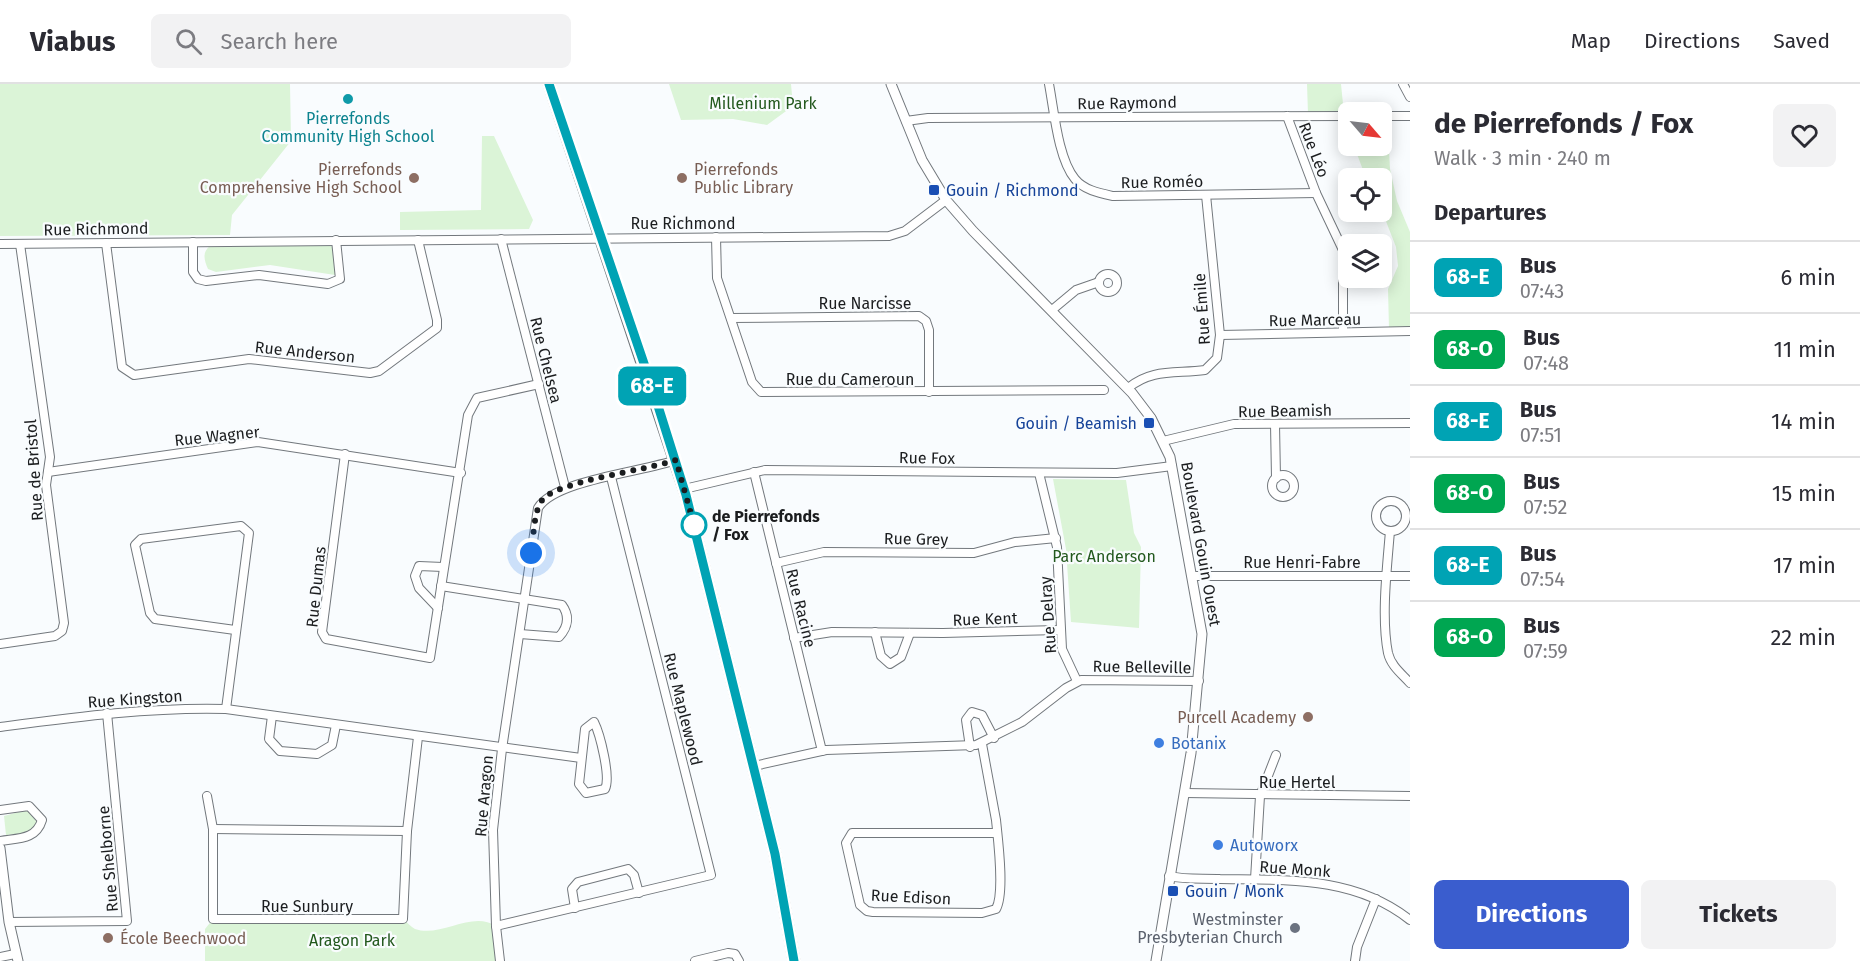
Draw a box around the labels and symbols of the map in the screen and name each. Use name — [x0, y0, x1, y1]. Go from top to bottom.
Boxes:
marker: Pierrefonds Community High School — [341, 92, 355, 106]
street label: Rue Raymond — [1077, 93, 1177, 113]
park label: Millenium Park — [709, 94, 818, 113]
north arrow — [1338, 102, 1392, 156]
place label: Pierrefonds Community High School — [262, 109, 435, 146]
street label: Rue Léo — [1295, 120, 1333, 180]
place label: Pierrefonds Comprehensive High School — [200, 160, 402, 197]
place label: Pierrefonds Public Library — [694, 160, 793, 197]
marker: Pierrefonds Comprehensive High School — [407, 171, 421, 185]
marker: Pierrefonds Public Library — [675, 171, 689, 185]
street label: Rue Roméo — [1121, 172, 1203, 192]
place label: Gouin / Richmond — [946, 181, 1079, 200]
marker: Gouin / Richmond — [927, 183, 941, 197]
street label: Rue Richmond — [630, 214, 736, 233]
street label: Rue Richmond — [43, 219, 149, 239]
street label: Rue Émile — [1189, 272, 1214, 346]
street label: Rue Narcisse — [819, 294, 911, 313]
street label: Rue Marceau — [1268, 310, 1362, 330]
street label: Rue Chelsea — [526, 315, 566, 405]
street label: Rue Anderson — [254, 337, 356, 367]
line badge: 68-E — [610, 366, 694, 406]
street label: Rue du Cameroun — [786, 370, 914, 389]
street label: Rue Beamish — [1238, 401, 1332, 421]
place label: Gouin / Beamish — [1015, 414, 1137, 433]
marker: Gouin / Beamish — [1142, 416, 1156, 430]
street label: Rue de Bristol — [21, 418, 47, 522]
street label: Rue Wagner — [173, 422, 261, 450]
street label: Rue Fox — [899, 448, 956, 468]
street label: Boulevard Gouin Ouest — [1177, 460, 1225, 628]
place label: de Pierrefonds / Fox — [712, 507, 820, 544]
marker: de Pierrefonds / Fox — [681, 512, 707, 538]
street label: Rue Grey — [884, 529, 948, 549]
your location — [516, 538, 546, 568]
street label: Rue Dumas — [302, 546, 330, 628]
park label: Parc Anderson — [1052, 547, 1156, 566]
street label: Rue Henri-Fabre — [1243, 553, 1361, 572]
street label: Rue Racine — [782, 567, 820, 649]
street label: Rue Delray — [1036, 576, 1060, 654]
street label: Rue Kent — [952, 608, 1018, 630]
street label: Rue Maplewood — [660, 651, 706, 767]
street label: Rue Belleville — [1092, 657, 1192, 677]
street label: Rue Kingston — [87, 686, 183, 712]
place label: Purcell Academy — [1177, 708, 1296, 727]
marker: Purcell Academy — [1301, 710, 1315, 724]
place label: Botanix — [1171, 734, 1226, 753]
marker: Botanix — [1152, 736, 1166, 750]
street label: Rue Aragon — [471, 754, 497, 838]
street label: Rue Hertel — [1259, 773, 1336, 792]
street label: Rue Shelborne — [94, 805, 122, 913]
place label: Autoworx — [1230, 836, 1298, 855]
marker: Autoworx — [1211, 838, 1225, 852]
street label: Rue Monk — [1259, 857, 1332, 881]
place label: Gouin / Monk — [1185, 882, 1285, 901]
marker: Gouin / Monk — [1166, 884, 1180, 898]
street label: Rue Edison — [870, 885, 952, 909]
street label: Rue Sunbury — [261, 897, 353, 916]
place label: Westminster Presbyterian Church — [1137, 910, 1284, 947]
marker: Westminster Presbyterian Church — [1288, 921, 1302, 935]
place label: École Beechwood — [120, 928, 246, 948]
marker: École Beechwood — [101, 931, 115, 945]
park label: Aragon Park — [309, 931, 396, 950]

